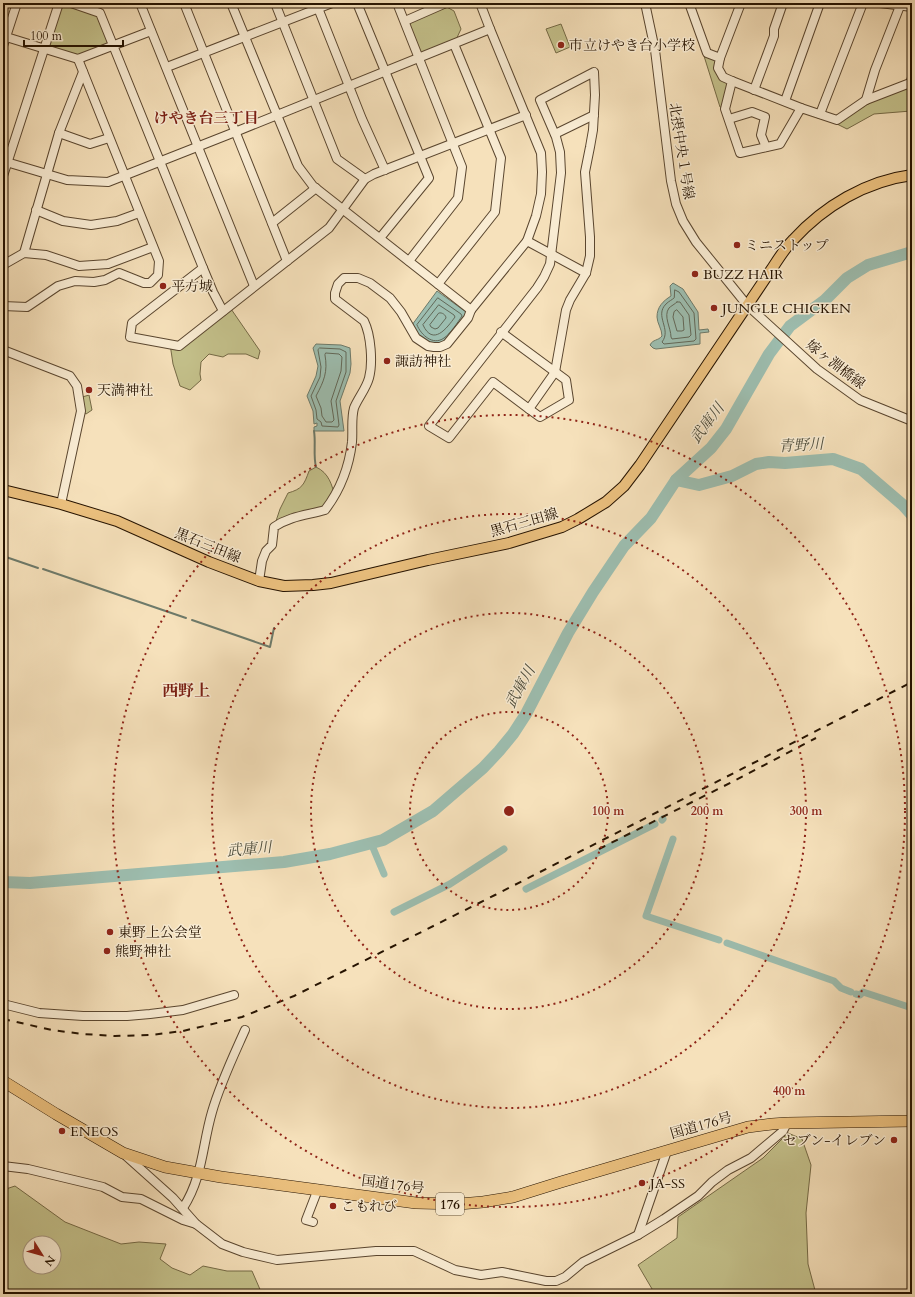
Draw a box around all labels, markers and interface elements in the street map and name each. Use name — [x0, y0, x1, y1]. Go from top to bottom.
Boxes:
scale bar — [24, 22, 123, 48]
text: 100 m — [30, 28, 63, 44]
place label: 市立けやき台小学校 — [569, 36, 695, 55]
marker: 市立けやき台小学校 — [556, 40, 566, 50]
street label: 北摂中央１号線 — [664, 101, 699, 201]
district label: けやき台三丁目 — [153, 108, 259, 128]
place label: ミニストップ — [745, 236, 829, 255]
marker: ミニストップ — [732, 240, 742, 250]
place label: BUZZ HAIR — [703, 265, 784, 284]
marker: BUZZ HAIR — [690, 269, 700, 279]
place label: 平方城 — [171, 277, 213, 296]
marker: 平方城 — [158, 281, 168, 291]
place label: JUNGLE CHICKEN — [720, 299, 851, 318]
marker: JUNGLE CHICKEN — [709, 303, 719, 313]
street label: 嫁ヶ淵橋線 — [802, 335, 869, 393]
place label: 諏訪神社 — [395, 352, 451, 371]
marker: 諏訪神社 — [382, 356, 392, 366]
place label: 天満神社 — [97, 381, 153, 400]
marker: 天満神社 — [84, 385, 94, 395]
water label: 武庫川 — [685, 397, 730, 447]
water label: 青野川 — [778, 434, 826, 456]
street label: 黒石三田線 — [488, 504, 560, 541]
street label: 黒石三田線 — [172, 524, 244, 567]
water label: 武庫川 — [500, 661, 541, 712]
district label: 西野上 — [162, 680, 210, 702]
text: 100 m — [592, 803, 625, 819]
text: 200 m — [691, 803, 724, 819]
text: 300 m — [790, 803, 823, 819]
centre of rings — [502, 804, 516, 818]
water label: 武庫川 — [226, 837, 274, 861]
place label: 東野上公会堂 — [118, 923, 202, 942]
marker: 東野上公会堂 — [105, 927, 115, 937]
place label: 熊野神社 — [115, 942, 171, 961]
marker: 熊野神社 — [102, 946, 112, 956]
text: 400 m — [773, 1083, 806, 1099]
street label: 国道176号 — [668, 1108, 734, 1143]
place label: ENEOS — [70, 1122, 118, 1141]
marker: ENEOS — [57, 1126, 67, 1136]
place label: セブン-イレブン — [783, 1131, 886, 1150]
marker: セブン-イレブン — [889, 1135, 899, 1145]
street label: 国道176号 — [360, 1171, 426, 1198]
place label: JA-SS — [648, 1174, 685, 1193]
marker: JA-SS — [637, 1178, 647, 1188]
road number: 176 — [436, 1193, 464, 1215]
place label: こもれび — [341, 1197, 397, 1216]
marker: こもれび — [328, 1201, 338, 1211]
north arrow — [22, 1235, 62, 1275]
text: N — [40, 1252, 58, 1269]

